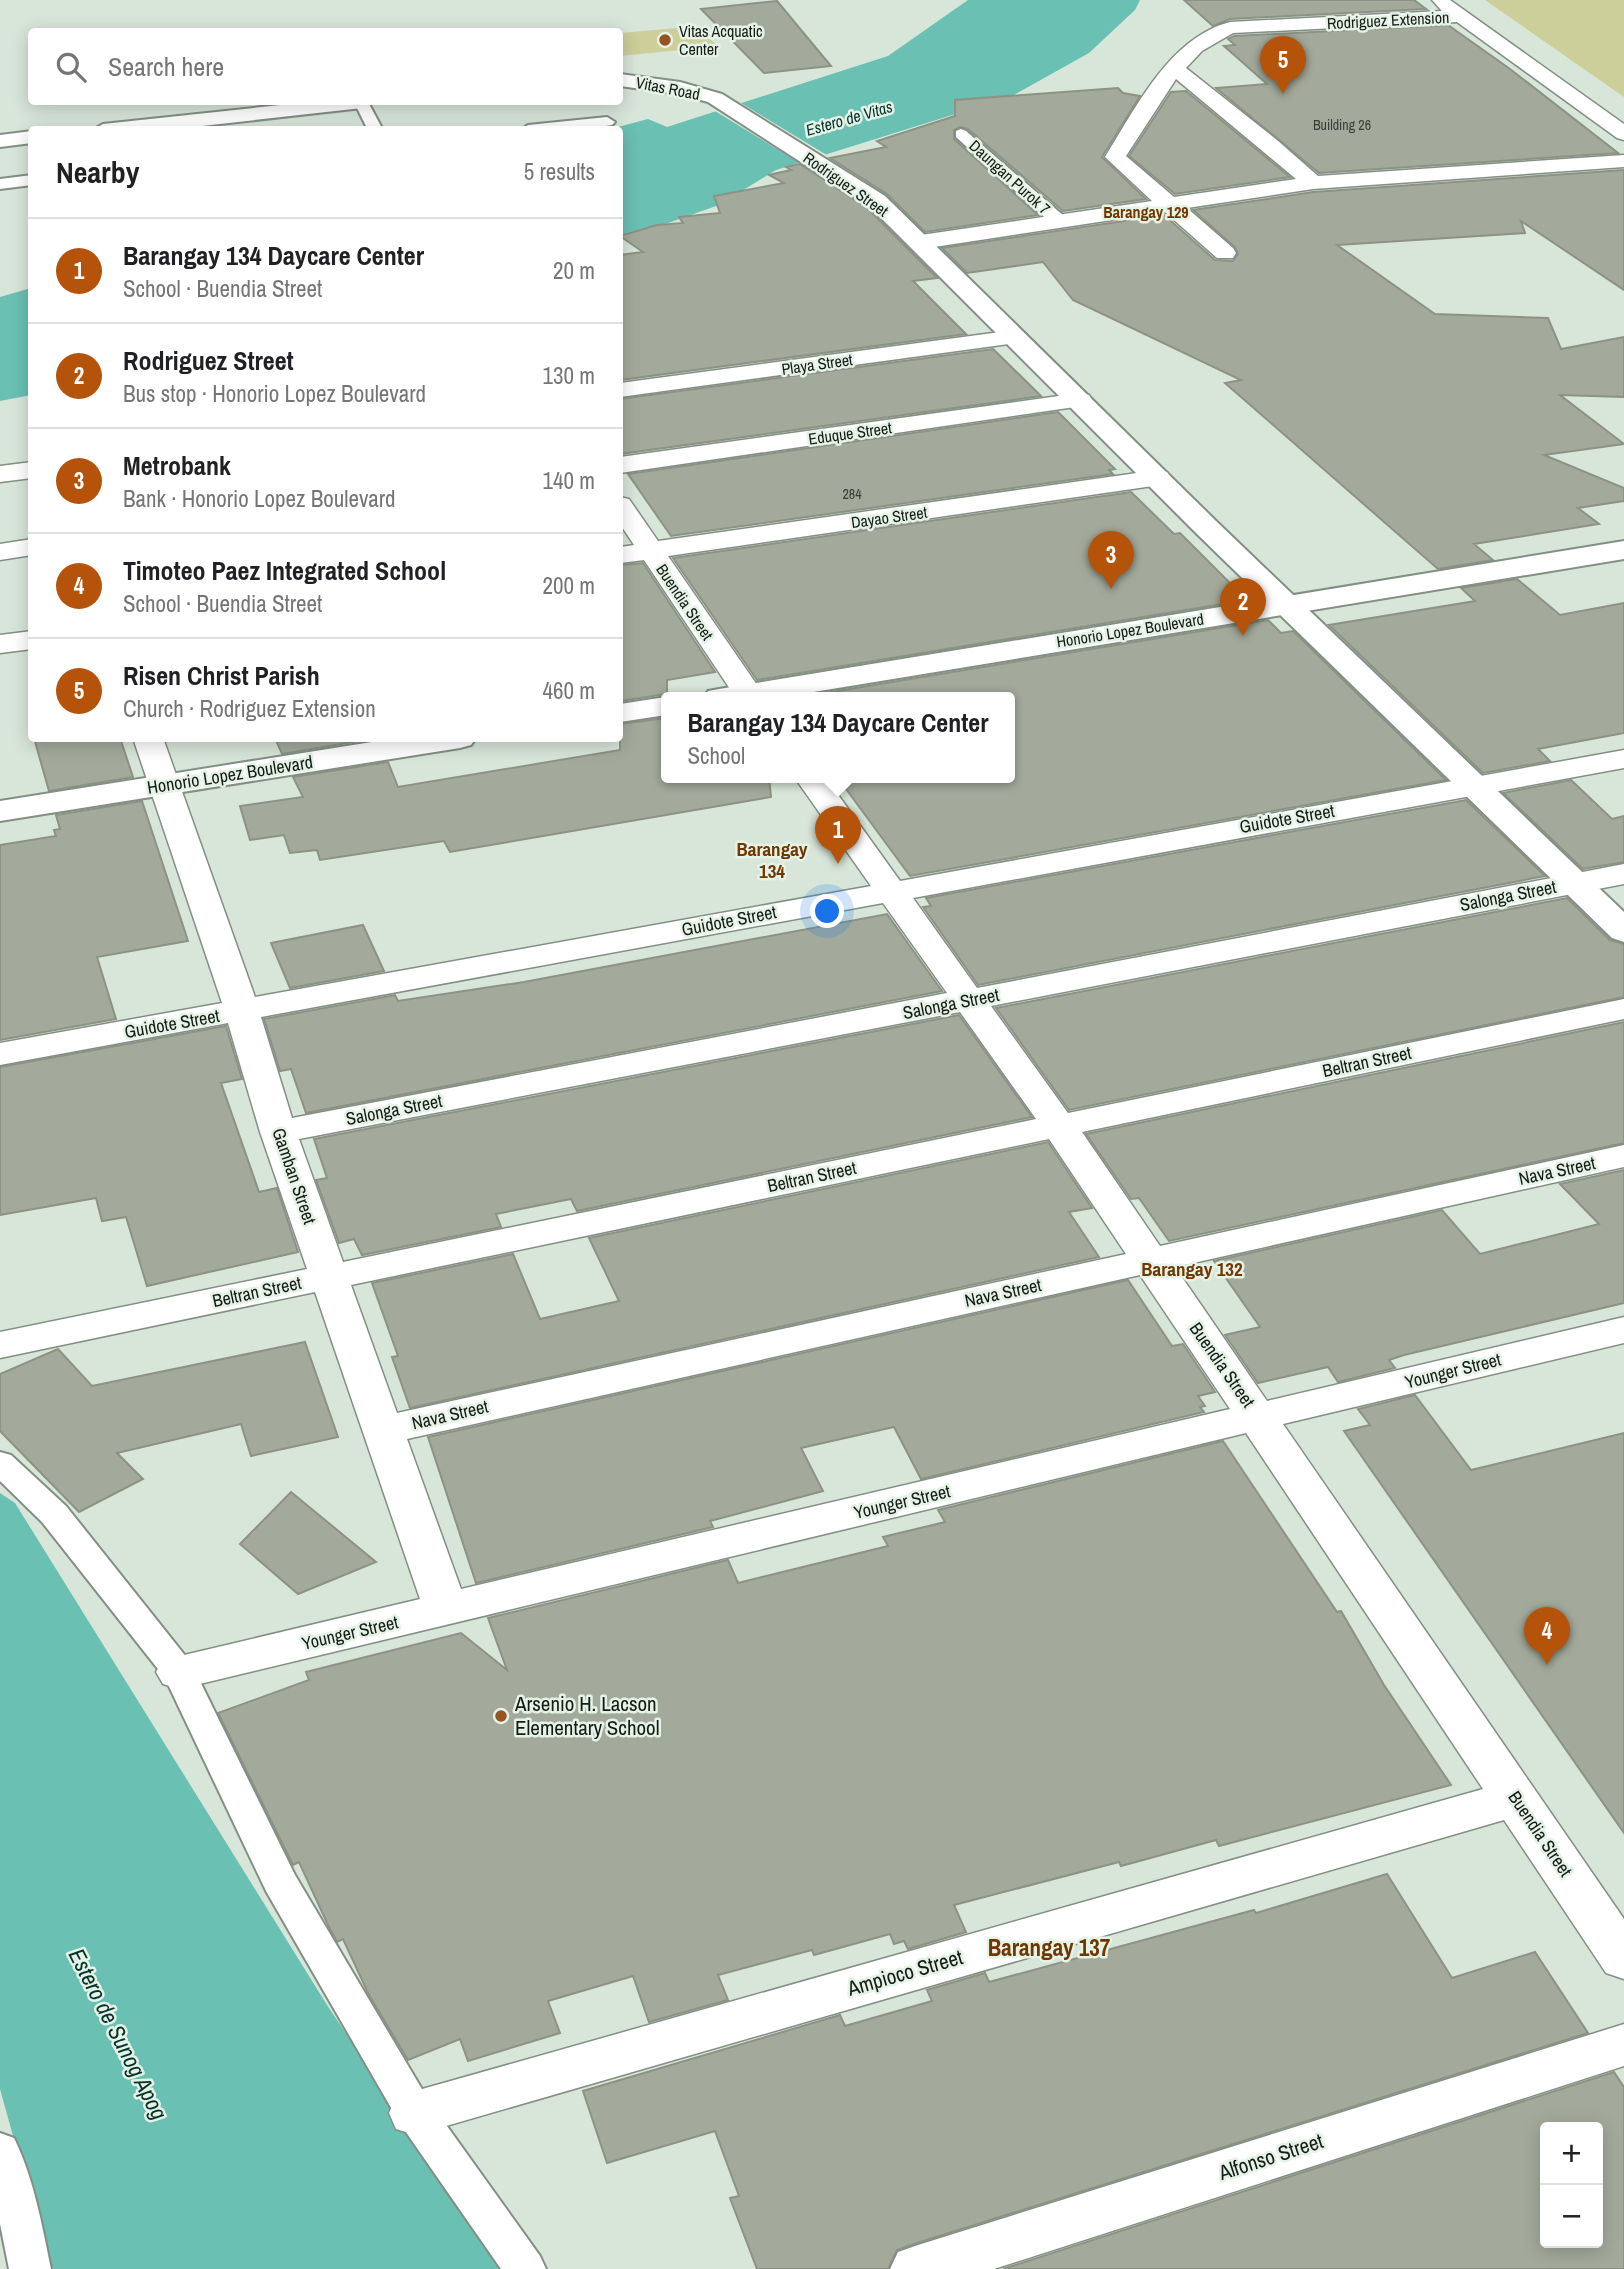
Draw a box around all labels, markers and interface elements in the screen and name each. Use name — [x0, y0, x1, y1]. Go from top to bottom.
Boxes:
street label: Rodriguez Extension — [1326, 6, 1450, 34]
place label: Vitas Acquatic Center — [679, 20, 763, 60]
search box — [28, 28, 623, 105]
marker: Vitas Acquatic Center — [657, 32, 673, 48]
pin: 5 — [1260, 36, 1306, 94]
icon: search — [52, 48, 90, 86]
text: Search here — [108, 49, 224, 84]
street label: Vitas Road — [634, 71, 702, 105]
water label: Estero de Vitas — [803, 95, 895, 141]
house number: Building 26 — [1313, 116, 1371, 134]
street label: Daungan Purok 7 — [965, 135, 1055, 219]
street label: Rodriguez Street — [799, 147, 893, 222]
text: Nearby — [56, 152, 139, 192]
text: 5 results — [524, 156, 595, 187]
district label: Barangay 129 — [1103, 201, 1189, 223]
text: Barangay 134 Daycare Center — [123, 238, 424, 273]
text: 1 — [74, 255, 84, 286]
text: 20 m — [553, 255, 595, 286]
text: School · Buendia Street — [123, 273, 322, 304]
text: Rodriguez Street — [123, 343, 294, 378]
street label: Playa Street — [780, 348, 854, 380]
text: 2 — [74, 360, 84, 391]
text: 130 m — [543, 360, 595, 391]
text: Bus stop · Honorio Lopez Boulevard — [123, 378, 426, 409]
street label: Eduque Street — [807, 416, 893, 450]
text: Metrobank — [123, 448, 231, 483]
text: 3 — [74, 465, 84, 496]
text: 140 m — [543, 465, 595, 496]
text: Bank · Honorio Lopez Boulevard — [123, 483, 396, 514]
house number: 284 — [842, 485, 862, 503]
street label: Dayao Street — [850, 501, 929, 533]
pin: 3 — [1088, 531, 1134, 589]
text: Timoteo Paez Integrated School — [123, 553, 446, 588]
street label: Buendia Street — [651, 560, 719, 645]
text: 4 — [74, 570, 84, 601]
text: 200 m — [543, 570, 595, 601]
pin: 2 — [1220, 578, 1266, 636]
text: School · Buendia Street — [123, 588, 322, 619]
street label: Honorio Lopez Boulevard — [1055, 607, 1205, 653]
text: Risen Christ Parish — [123, 658, 320, 693]
text: 5 — [74, 675, 84, 706]
text: 460 m — [543, 675, 595, 706]
popup — [661, 692, 1015, 783]
text: Church · Rodriguez Extension — [123, 693, 376, 724]
text: Barangay 134 Daycare Center — [687, 705, 989, 740]
text: School — [687, 740, 745, 771]
street label: Honorio Lopez Boulevard — [145, 749, 315, 800]
street label: Guidote Street — [1237, 798, 1336, 839]
pin: 1 — [815, 806, 861, 864]
district label: Barangay 134 — [736, 836, 808, 884]
street label: Salonga Street — [1458, 874, 1558, 917]
your location — [810, 894, 844, 928]
street label: Guidote Street — [679, 899, 778, 942]
street label: Salonga Street — [901, 982, 1001, 1025]
street label: Guidote Street — [122, 1003, 221, 1044]
street label: Beltran Street — [1320, 1040, 1414, 1083]
street label: Salonga Street — [344, 1088, 444, 1131]
street label: Gamban Street — [266, 1124, 323, 1227]
street label: Nava Street — [1516, 1150, 1598, 1191]
street label: Beltran Street — [765, 1155, 859, 1198]
district label: Barangay 132 — [1141, 1256, 1243, 1282]
street label: Beltran Street — [210, 1270, 304, 1313]
street label: Nava Street — [962, 1272, 1044, 1313]
street label: Buendia Street — [1184, 1317, 1261, 1412]
street label: Younger Street — [1402, 1347, 1504, 1395]
street label: Nava Street — [409, 1394, 491, 1435]
street label: Younger Street — [851, 1478, 953, 1525]
pin: 4 — [1524, 1607, 1570, 1665]
street label: Younger Street — [299, 1609, 401, 1656]
place label: Arsenio H. Lacson Elementary School — [514, 1689, 660, 1742]
marker: Arsenio H. Lacson Elementary School — [493, 1708, 509, 1724]
street label: Buendia Street — [1503, 1786, 1578, 1882]
district label: Barangay 137 — [988, 1932, 1110, 1963]
street label: Ampioco Street — [843, 1942, 966, 2003]
water label: Estero de Sunog Apog — [62, 1943, 175, 2125]
map controls — [1540, 2122, 1603, 2248]
button: + — [1540, 2122, 1603, 2185]
street label: Alfonso Street — [1214, 2126, 1327, 2187]
button: − — [1540, 2185, 1603, 2248]

